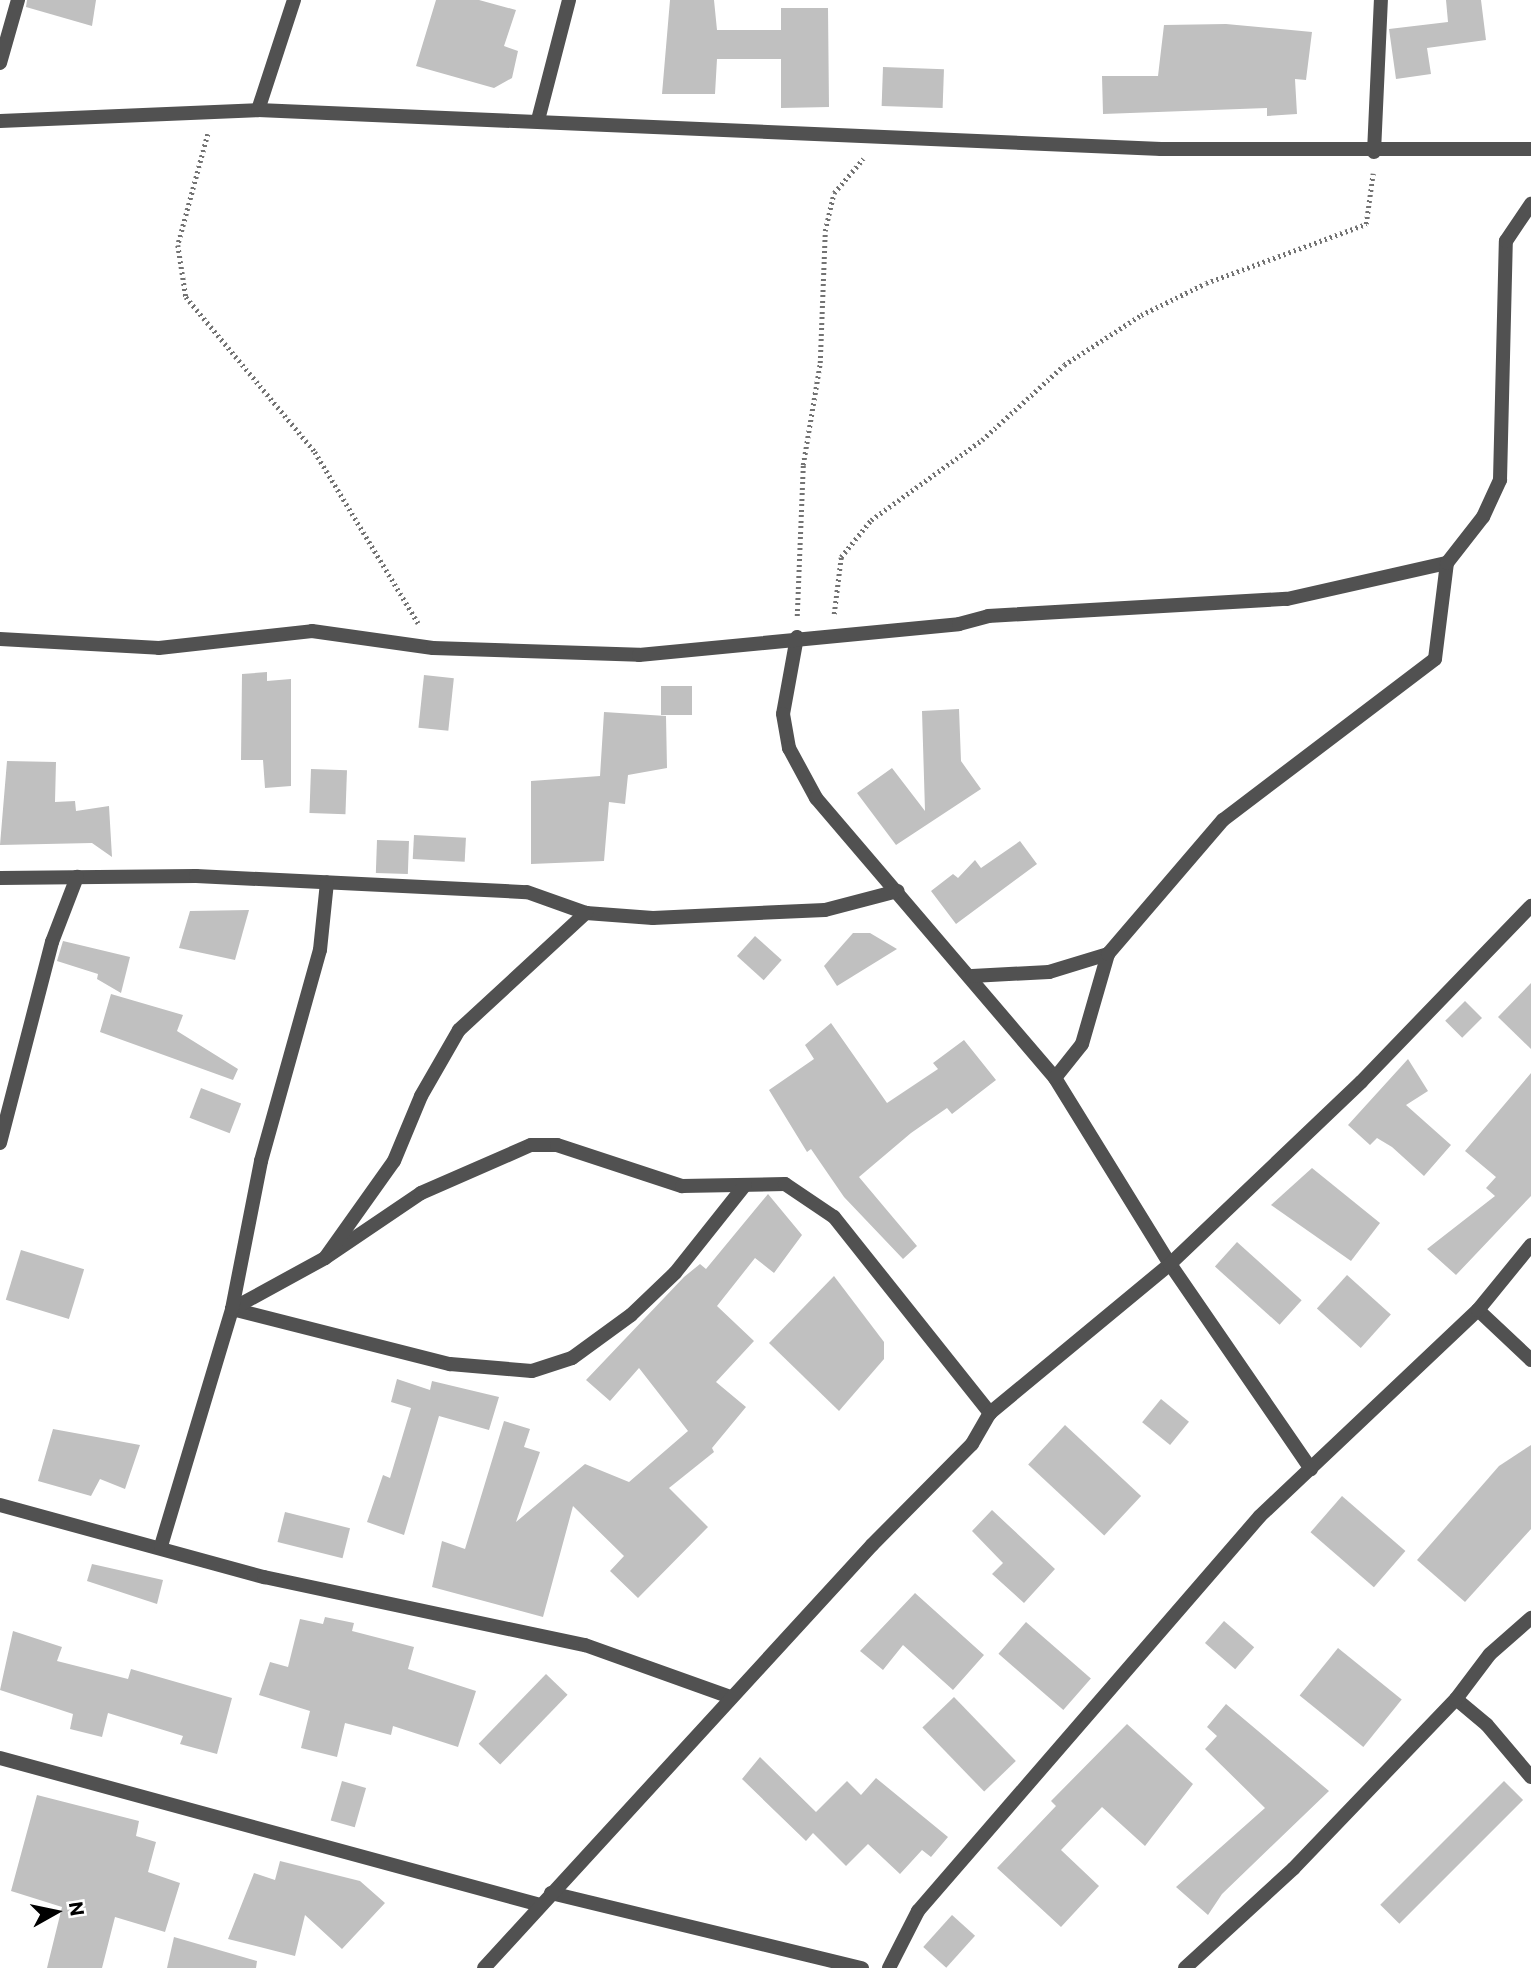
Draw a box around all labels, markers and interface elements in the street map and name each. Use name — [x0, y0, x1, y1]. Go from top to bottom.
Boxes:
north arrow — [21, 1877, 91, 1947]
text: N — [65, 1900, 90, 1917]

